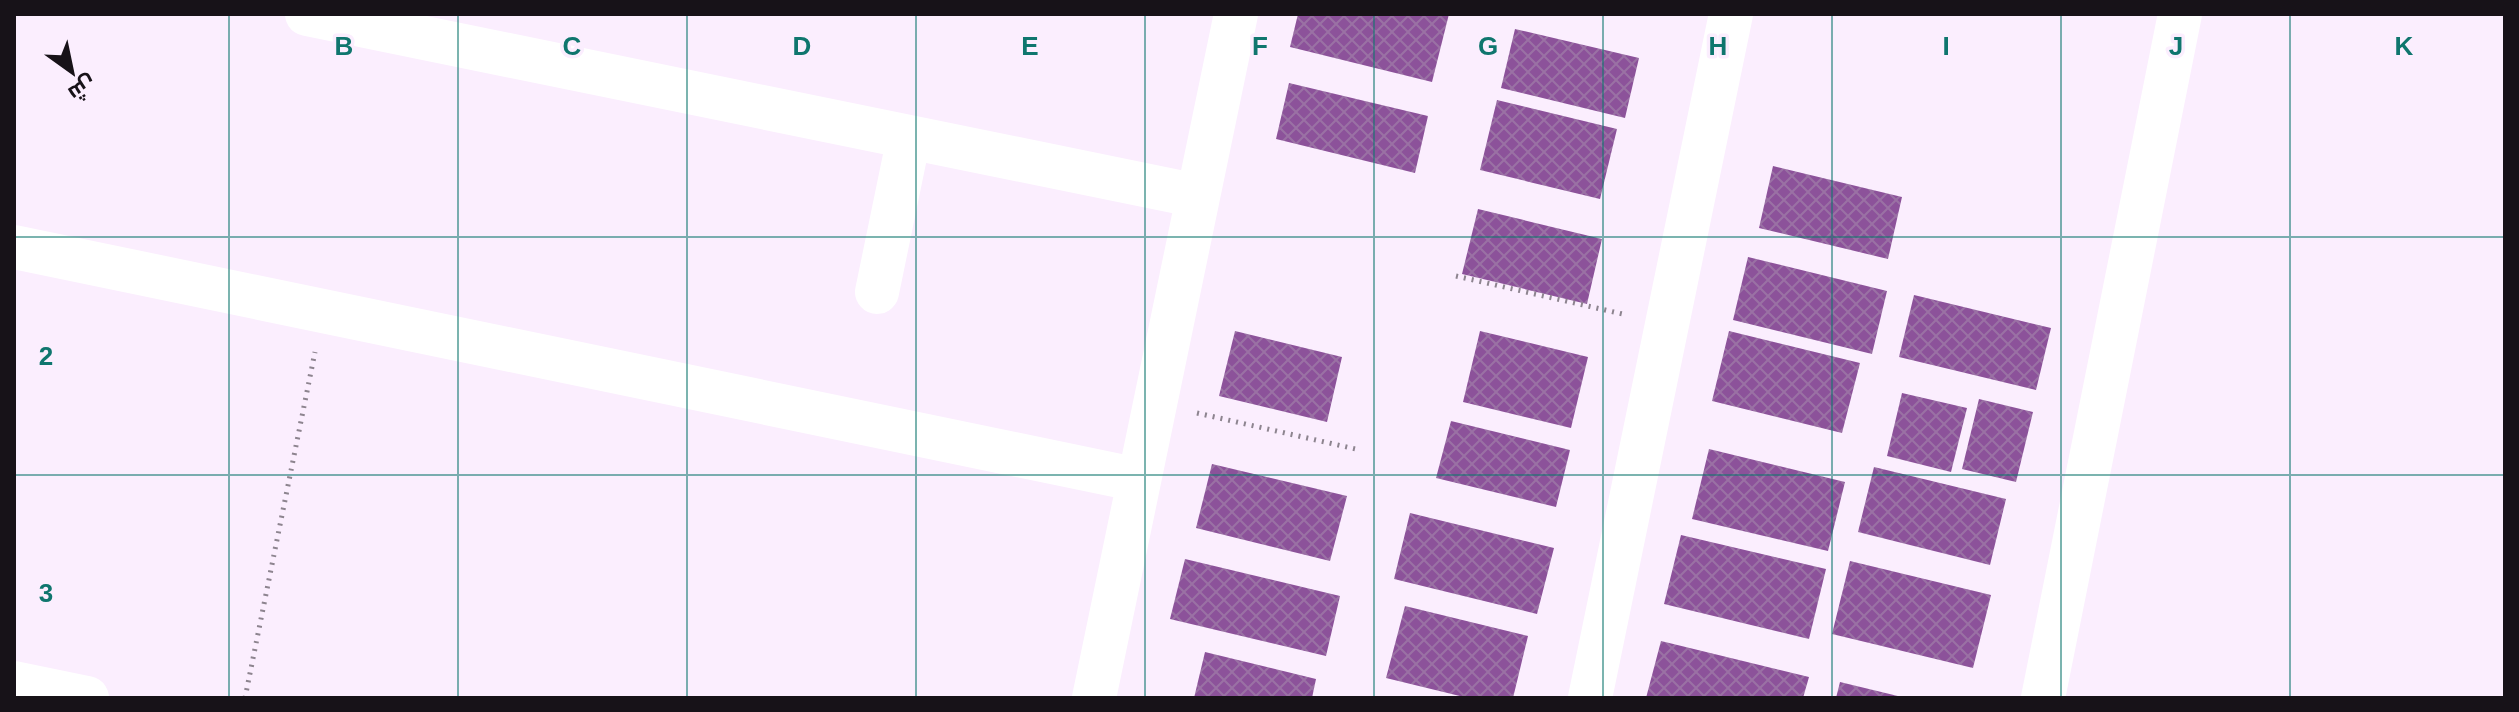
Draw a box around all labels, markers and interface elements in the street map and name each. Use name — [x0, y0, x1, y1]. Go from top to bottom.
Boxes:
text: B — [335, 31, 353, 61]
text: C — [563, 31, 582, 61]
text: D — [793, 31, 811, 61]
text: E — [1021, 31, 1039, 61]
text: F — [1252, 31, 1268, 61]
text: G — [1478, 31, 1498, 61]
text: H — [1709, 31, 1727, 61]
text: I — [1942, 31, 1950, 61]
text: J — [2169, 31, 2183, 61]
text: K — [2395, 31, 2414, 61]
north arrow — [32, 32, 112, 112]
text: ش — [63, 69, 101, 107]
text: 2 — [39, 341, 53, 371]
text: 3 — [39, 578, 53, 608]

